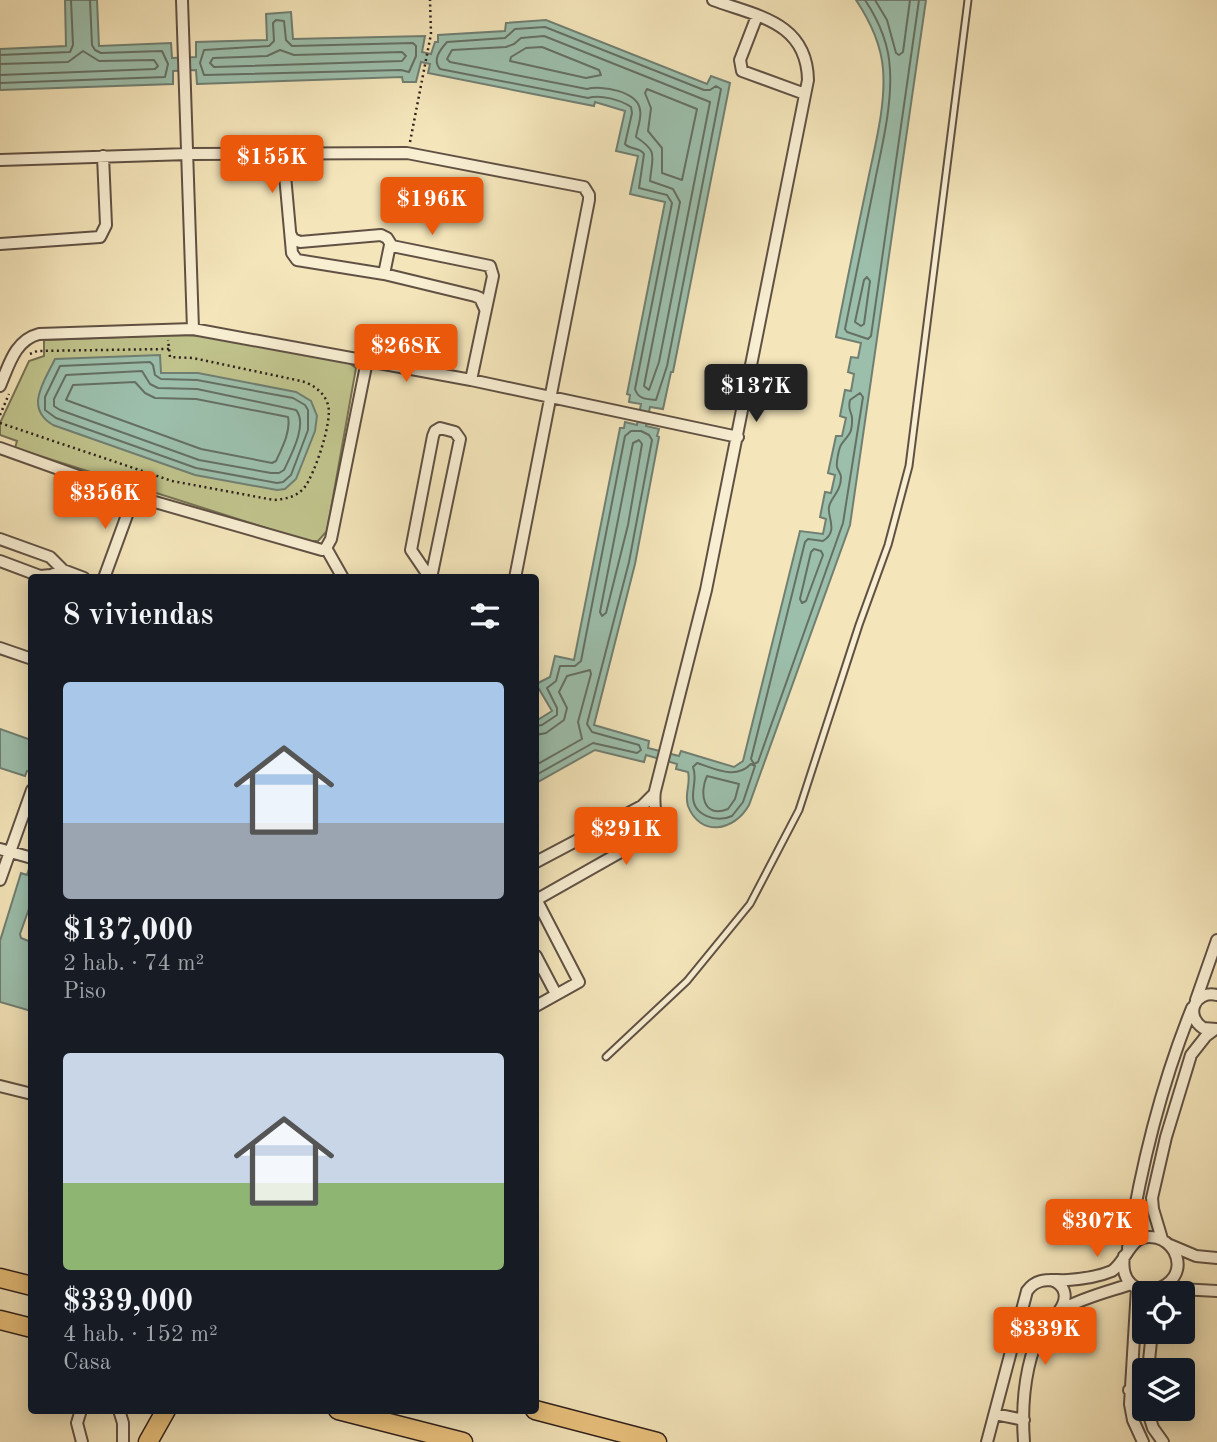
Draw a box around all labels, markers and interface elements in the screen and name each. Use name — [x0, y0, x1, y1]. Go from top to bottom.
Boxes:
pin: $155K — [223, 136, 321, 195]
text: $155K — [236, 146, 308, 169]
pin: $196K — [383, 177, 481, 237]
text: $196K — [396, 188, 468, 211]
pin: $268K — [357, 324, 455, 384]
text: $268K — [370, 335, 442, 358]
pin: $137K — [707, 364, 805, 424]
text: $137K — [720, 375, 792, 398]
pin: $356K — [56, 472, 154, 531]
text: $356K — [69, 482, 141, 505]
icon: filters — [466, 597, 504, 635]
text: 8 viviendas — [63, 601, 213, 631]
icon: home — [221, 727, 347, 853]
pin: $291K — [577, 808, 675, 867]
text: $291K — [590, 818, 662, 841]
text: $137,000 — [63, 916, 193, 946]
text: 2 hab. · 74 m² — [63, 952, 204, 975]
text: Piso — [63, 980, 106, 1003]
icon: home — [221, 1098, 347, 1224]
pin: $307K — [1048, 1200, 1146, 1259]
text: $307K — [1061, 1210, 1133, 1233]
map controls — [1132, 1281, 1195, 1421]
button: locate — [1132, 1281, 1195, 1344]
text: $339,000 — [63, 1287, 193, 1317]
pin: $339K — [996, 1308, 1094, 1367]
text: $339K — [1009, 1318, 1081, 1341]
text: 4 hab. · 152 m² — [63, 1323, 218, 1346]
text: Casa — [63, 1351, 111, 1374]
button: layers — [1132, 1358, 1195, 1421]

